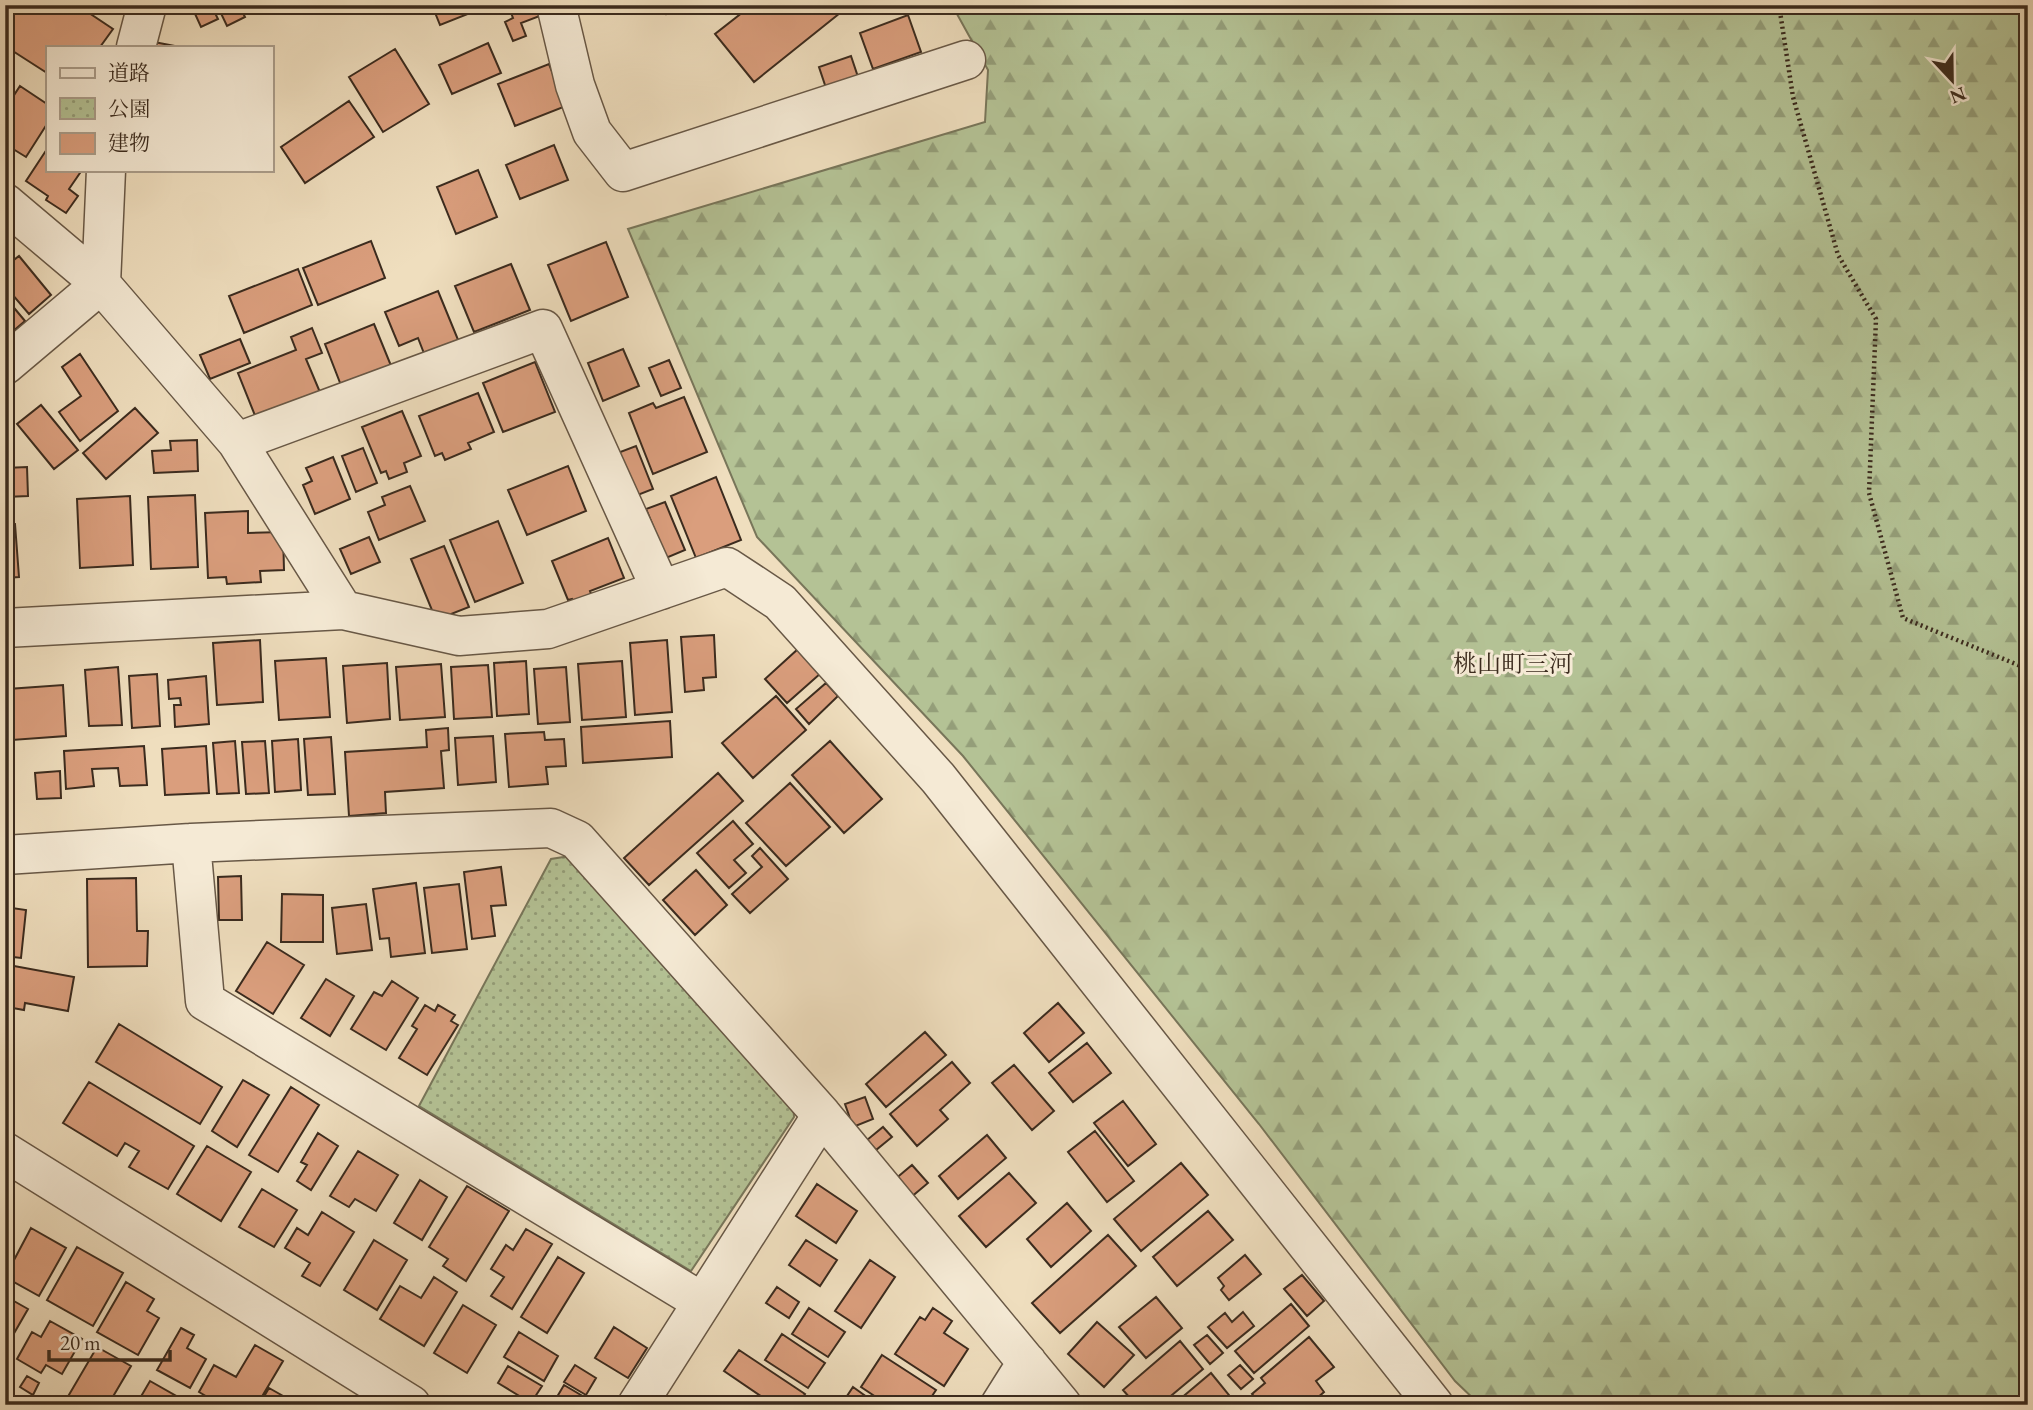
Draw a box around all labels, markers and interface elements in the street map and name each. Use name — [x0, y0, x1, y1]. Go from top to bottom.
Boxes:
legend — [46, 46, 273, 172]
north arrow — [1918, 46, 1988, 116]
text: 道路 — [108, 59, 150, 86]
text: N — [1946, 81, 1970, 110]
text: 公園 — [108, 95, 150, 122]
text: 建物 — [108, 129, 150, 156]
district label: 桃山町三河 — [1453, 648, 1573, 679]
scale bar — [49, 1319, 170, 1363]
text: 20 m — [60, 1329, 101, 1356]

